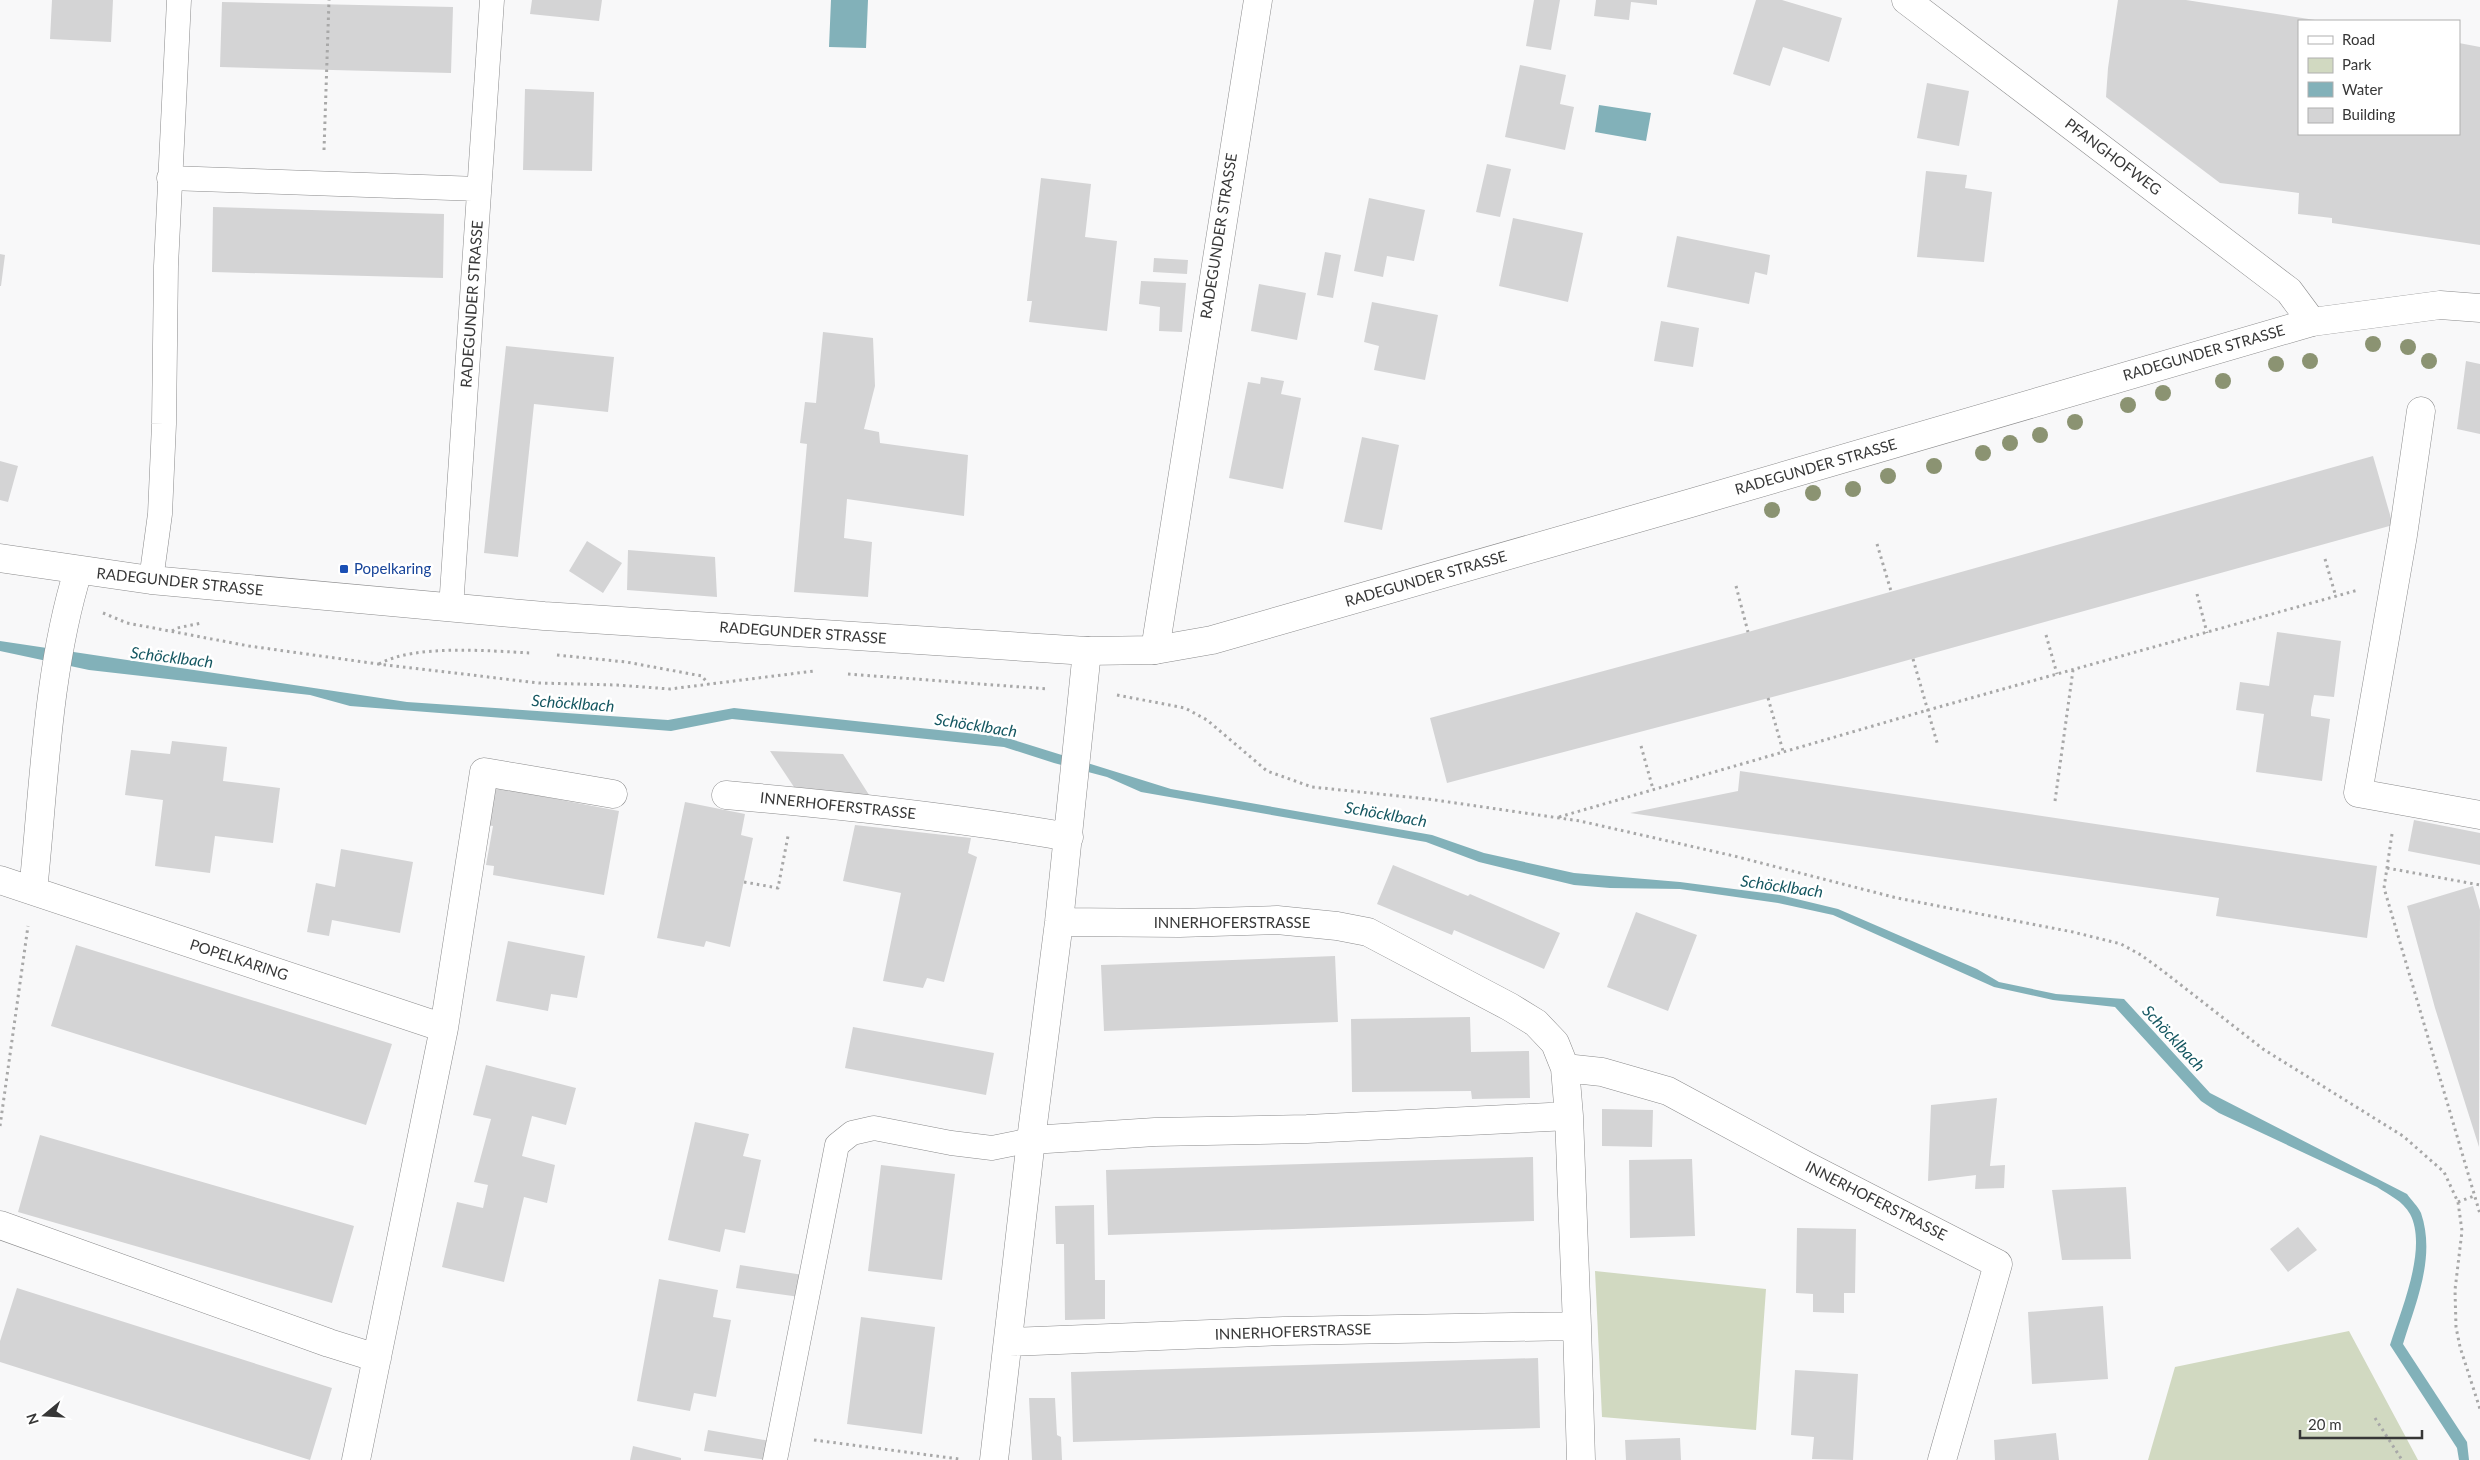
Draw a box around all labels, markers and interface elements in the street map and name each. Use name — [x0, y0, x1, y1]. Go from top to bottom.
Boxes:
legend — [2298, 20, 2460, 135]
text: Road — [2342, 30, 2375, 48]
text: Park — [2342, 55, 2372, 73]
text: Water — [2342, 80, 2383, 98]
text: Building — [2342, 105, 2395, 123]
street label: PFANGHOFWEG — [2062, 114, 2165, 198]
street label: RADEGUNDER STRASSE — [1196, 152, 1240, 320]
street label: RADEGUNDER STRASSE — [456, 220, 486, 388]
street label: RADEGUNDER STRASSE — [2121, 320, 2287, 384]
street label: RADEGUNDER STRASSE — [1733, 434, 1899, 498]
street label: RADEGUNDER STRASSE — [1343, 546, 1509, 610]
place label: Popelkaring — [354, 559, 431, 577]
street label: RADEGUNDER STRASSE — [96, 563, 264, 599]
marker: Popelkaring — [338, 563, 350, 575]
street label: RADEGUNDER STRASSE — [719, 617, 887, 647]
water label: Schöcklbach — [130, 642, 214, 671]
water label: Schöcklbach — [531, 690, 615, 715]
water label: Schöcklbach — [934, 709, 1019, 740]
street label: INNERHOFERSTRASSE — [759, 788, 917, 822]
water label: Schöcklbach — [1344, 797, 1429, 830]
water label: Schöcklbach — [1740, 870, 1824, 901]
street label: INNERHOFERSTRASSE — [1154, 913, 1310, 931]
street label: POPELKARING — [188, 935, 291, 983]
water label: Schöcklbach — [2139, 1001, 2210, 1074]
street label: INNERHOFERSTRASSE — [1803, 1157, 1950, 1244]
street label: INNERHOFERSTRASSE — [1214, 1319, 1372, 1343]
north arrow — [20, 1390, 70, 1440]
scale bar — [2300, 1408, 2422, 1440]
text: N — [22, 1411, 42, 1427]
text: 20 m — [2308, 1415, 2342, 1433]

